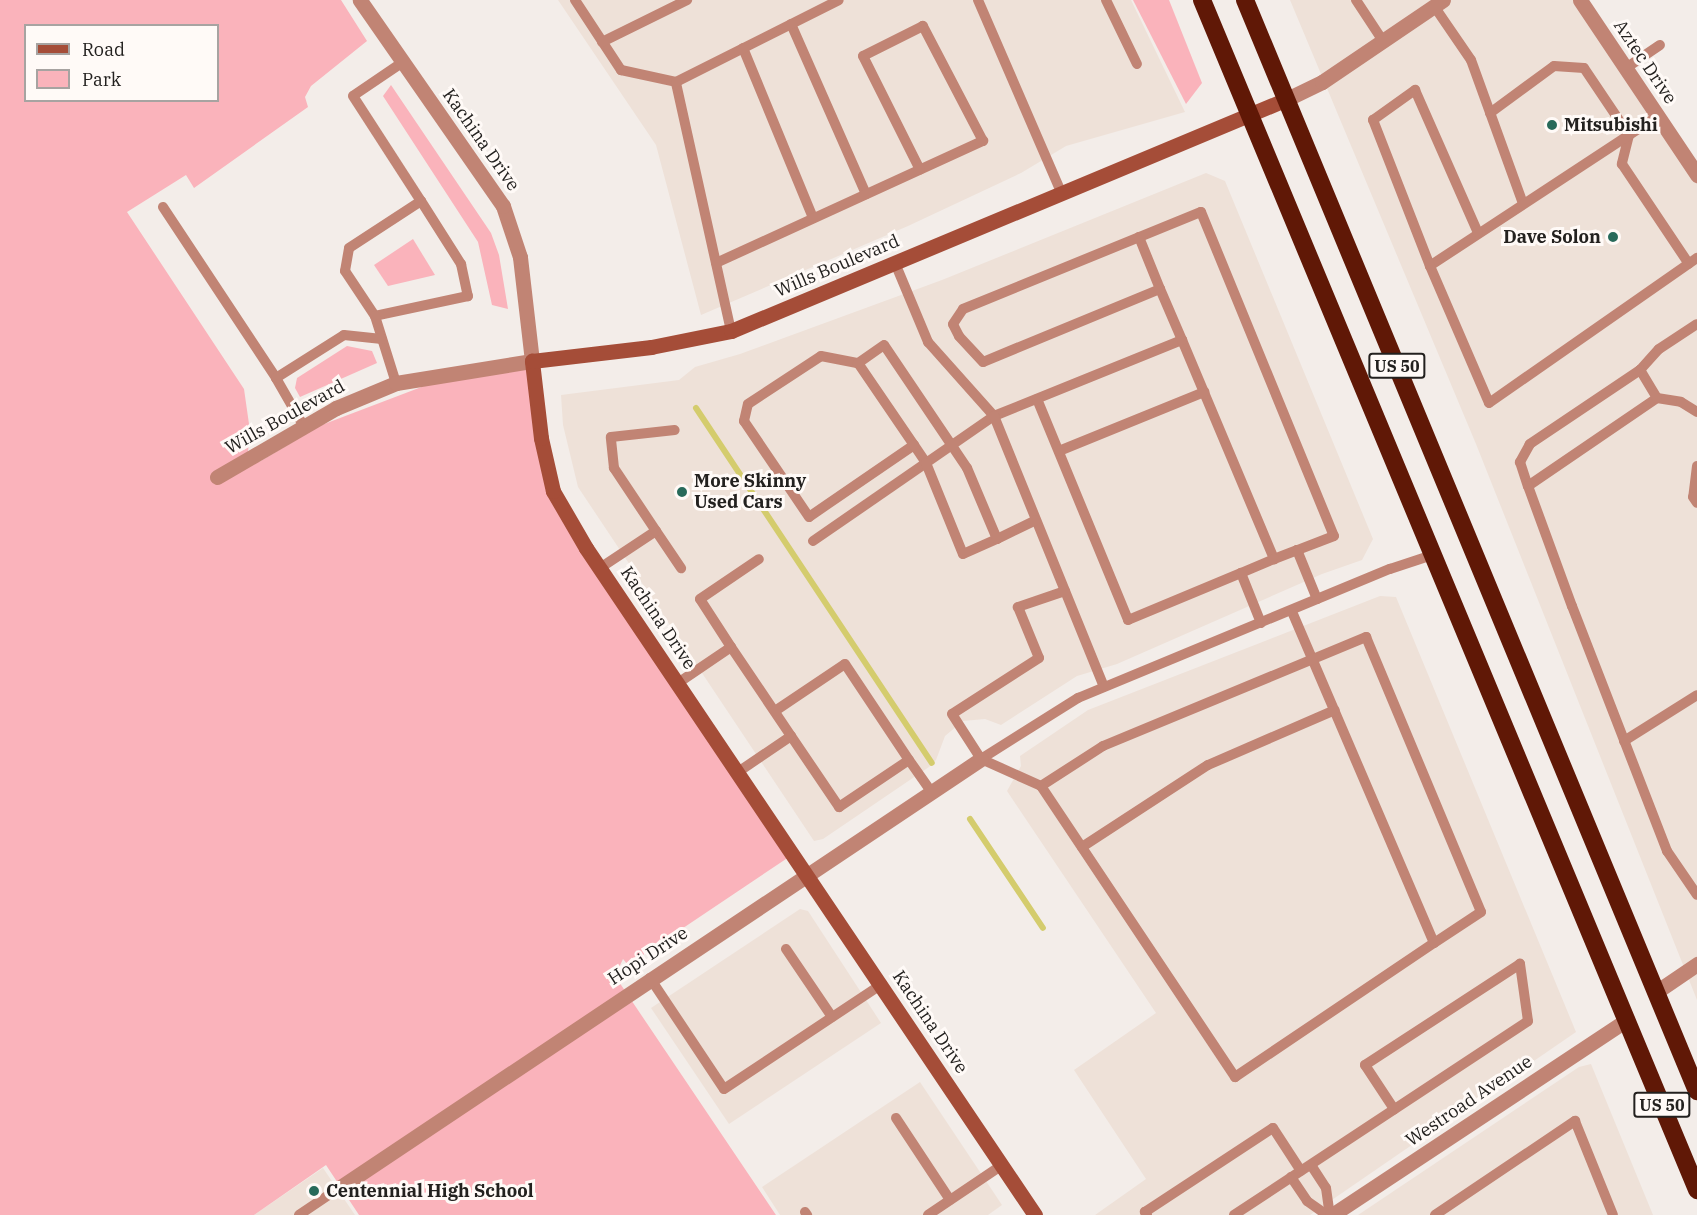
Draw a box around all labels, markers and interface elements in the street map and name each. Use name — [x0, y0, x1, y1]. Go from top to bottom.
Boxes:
street label: Aztec Drive — [1609, 16, 1681, 108]
legend — [24, 24, 219, 102]
text: Road — [82, 38, 125, 61]
text: Park — [82, 68, 121, 91]
street label: Kachina Drive — [438, 85, 524, 195]
place label: Mitsubishi — [1564, 114, 1658, 136]
marker: Mitsubishi — [1545, 118, 1559, 132]
place label: Dave Solon — [1503, 226, 1601, 248]
street label: Wills Boulevard — [772, 230, 902, 302]
marker: Dave Solon — [1606, 230, 1620, 244]
road number: US 50 — [1367, 353, 1427, 379]
street label: Wills Boulevard — [222, 375, 348, 459]
place label: More Skinny Used Cars — [694, 471, 806, 514]
marker: More Skinny Used Cars — [675, 485, 689, 499]
street label: Kachina Drive — [616, 562, 700, 674]
street label: Hopi Drive — [604, 922, 692, 990]
street label: Kachina Drive — [888, 966, 972, 1078]
street label: Westroad Avenue — [1402, 1051, 1536, 1151]
road number: US 50 — [1632, 1092, 1692, 1118]
place label: Centennial High School — [326, 1180, 534, 1202]
marker: Centennial High School — [307, 1184, 321, 1198]

